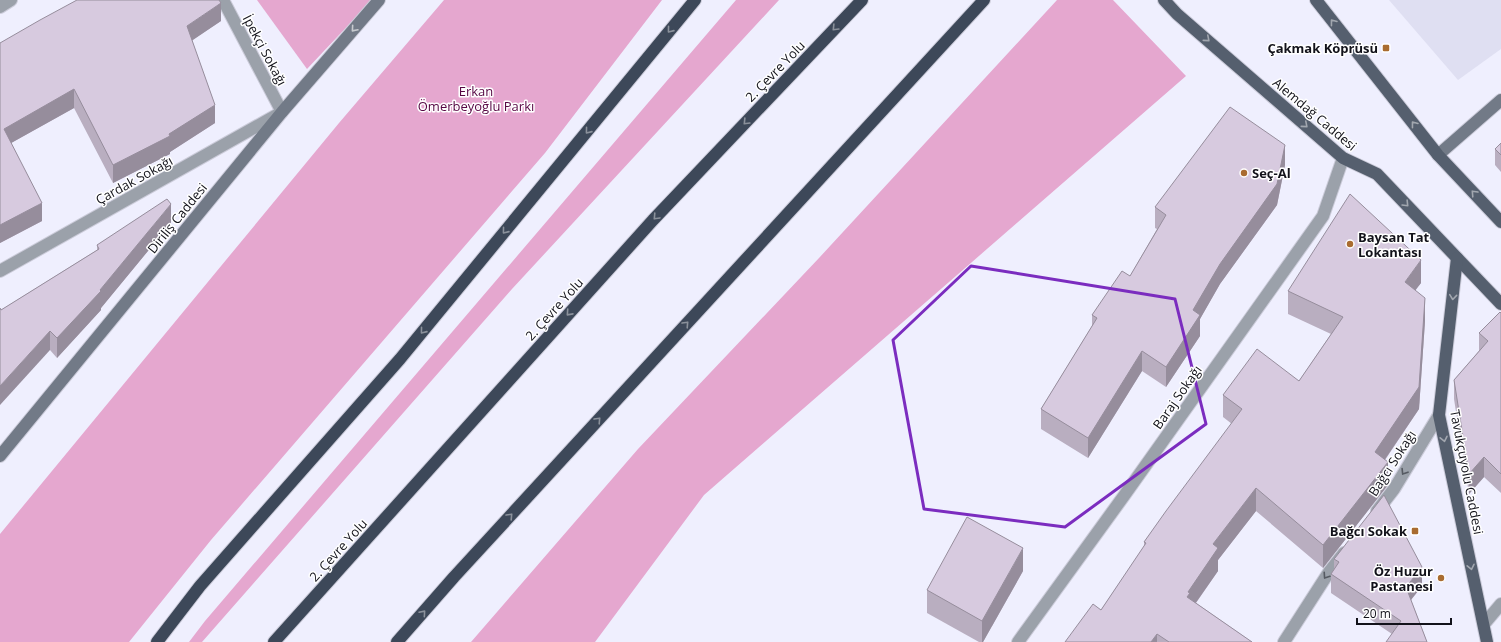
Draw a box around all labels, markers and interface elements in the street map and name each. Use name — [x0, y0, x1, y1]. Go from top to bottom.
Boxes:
street label: İpekçi Sokağı — [239, 11, 291, 89]
one-way arrow — [1331, 19, 1338, 26]
one-way arrow — [832, 23, 840, 31]
one-way arrow — [351, 25, 358, 32]
one-way arrow — [668, 26, 675, 33]
one-way arrow — [1202, 35, 1209, 42]
street label: 2. Çevre Yolu — [741, 36, 809, 106]
place label: Çakmak Köprüsü — [1267, 39, 1378, 57]
marker: Çakmak Köprüsü — [1381, 43, 1391, 53]
street label: Alemdağ Caddesi — [1269, 74, 1361, 154]
park label: Erkan Ömerbeyoğlu Parkı — [418, 82, 534, 115]
one-way arrow — [744, 118, 751, 125]
one-way arrow — [1300, 120, 1307, 127]
one-way arrow — [1411, 121, 1418, 128]
one-way arrow — [585, 126, 592, 133]
street label: Çardak Sokağı — [92, 151, 176, 209]
place label: Seç-Al — [1252, 164, 1291, 182]
marker: Seç-Al — [1239, 168, 1249, 178]
street label: Diriliş Caddesi — [143, 179, 211, 257]
one-way arrow — [1471, 190, 1479, 198]
one-way arrow — [1401, 199, 1408, 207]
one-way arrow — [653, 212, 661, 220]
one-way arrow — [503, 226, 510, 234]
place label: Baysan Tat Lokantası — [1358, 228, 1430, 261]
marker: Baysan Tat Lokantası — [1345, 239, 1355, 249]
street label: 2. Çevre Yolu — [521, 274, 587, 344]
one-way arrow — [1449, 294, 1458, 300]
one-way arrow — [566, 308, 574, 316]
one-way arrow — [681, 322, 688, 329]
one-way arrow — [420, 327, 427, 334]
street label: Baraj Sokağı — [1148, 361, 1206, 433]
street label: Tavukçuyolu Caddesi — [1446, 408, 1488, 536]
one-way arrow — [593, 417, 600, 425]
street label: Bağcı Sokağı — [1364, 427, 1420, 499]
one-way arrow — [1440, 436, 1448, 442]
one-way arrow — [1402, 468, 1409, 475]
one-way arrow — [505, 513, 513, 521]
street label: 2. Çevre Yolu — [305, 515, 371, 585]
place label: Bağcı Sokak — [1330, 522, 1408, 540]
marker: Bağcı Sokak — [1410, 526, 1420, 536]
place label: Öz Huzur Pastanesi — [1370, 562, 1433, 595]
one-way arrow — [1467, 563, 1475, 570]
one-way arrow — [1323, 572, 1331, 579]
marker: Öz Huzur Pastanesi — [1436, 573, 1446, 583]
scale bar — [1357, 600, 1451, 626]
text: 20 m — [1363, 605, 1391, 622]
one-way arrow — [418, 610, 425, 617]

